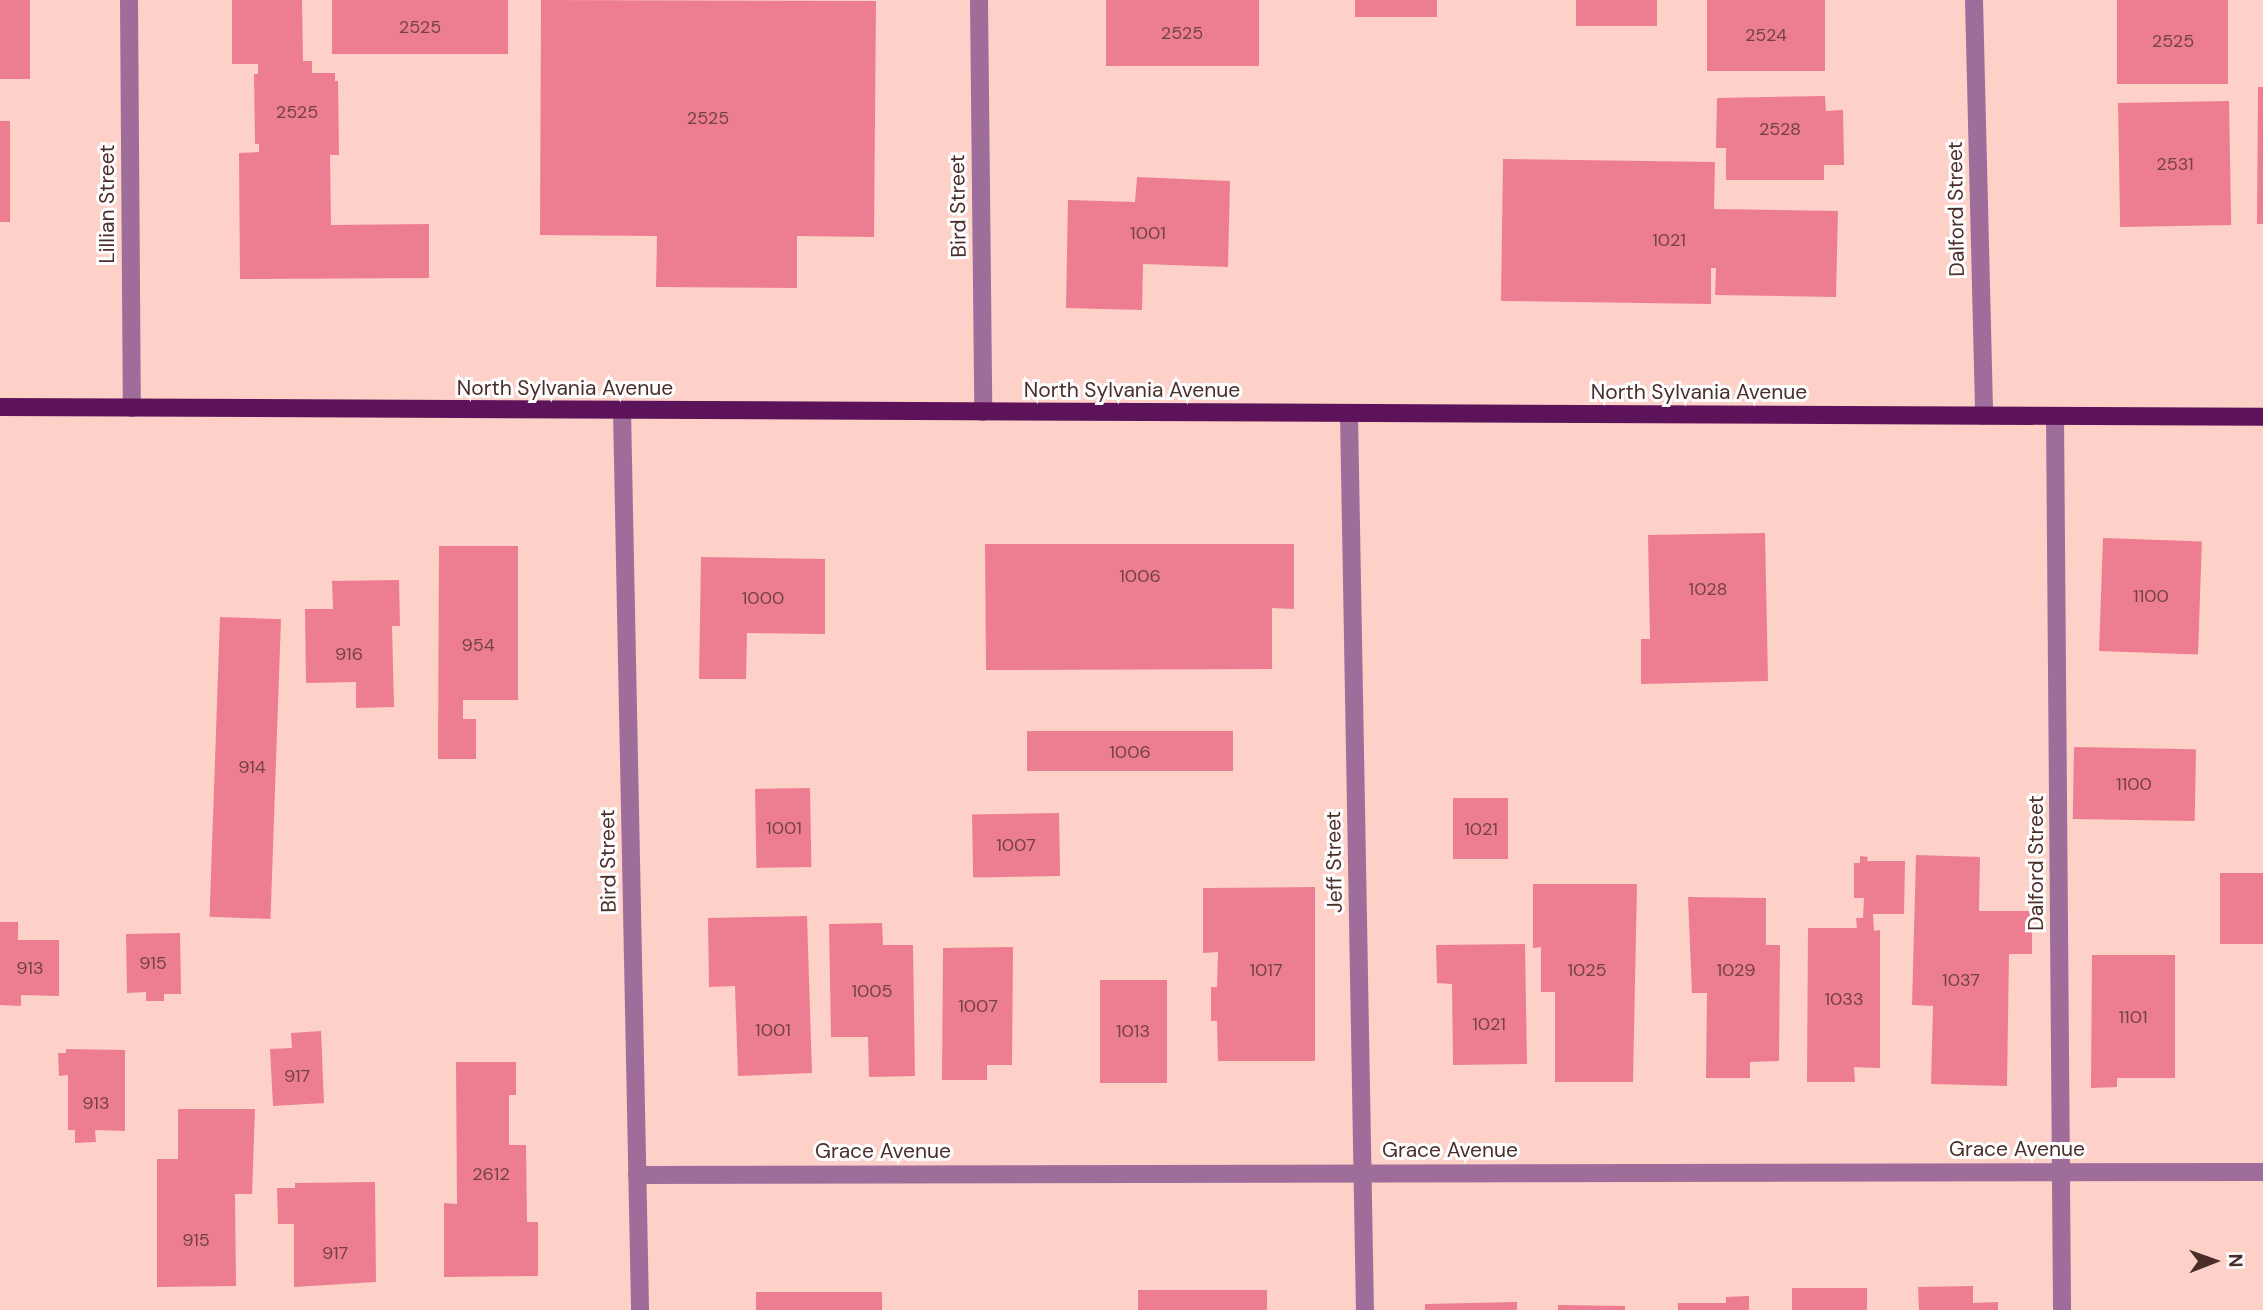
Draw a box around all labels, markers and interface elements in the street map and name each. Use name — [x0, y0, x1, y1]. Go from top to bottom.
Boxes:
house number: 2525 — [399, 16, 441, 38]
house number: 2525 — [1161, 22, 1203, 44]
house number: 2524 — [1745, 24, 1787, 46]
house number: 2525 — [2152, 30, 2194, 52]
house number: 2525 — [276, 101, 318, 123]
house number: 2525 — [687, 107, 729, 129]
house number: 2528 — [1759, 118, 1801, 140]
street label: Dalford Street — [1942, 141, 1970, 277]
street label: Lillian Street — [94, 144, 120, 264]
house number: 2531 — [2156, 153, 2194, 175]
street label: Bird Street — [945, 154, 971, 258]
house number: 1001 — [1130, 222, 1166, 244]
house number: 1021 — [1652, 229, 1686, 251]
street label: North Sylvania Avenue — [457, 375, 673, 401]
street label: North Sylvania Avenue — [1024, 377, 1240, 403]
street label: North Sylvania Avenue — [1591, 379, 1807, 405]
house number: 1006 — [1119, 565, 1161, 587]
house number: 1028 — [1689, 578, 1727, 600]
house number: 1100 — [2133, 585, 2169, 607]
house number: 1000 — [742, 587, 784, 609]
house number: 954 — [461, 634, 495, 656]
house number: 916 — [335, 643, 363, 665]
house number: 1006 — [1109, 741, 1151, 763]
house number: 914 — [238, 756, 266, 778]
house number: 1100 — [2116, 773, 2152, 795]
street label: Dalford Street — [2023, 795, 2049, 931]
street label: Bird Street — [595, 809, 621, 913]
street label: Jeff Street — [1321, 811, 1347, 913]
house number: 1001 — [766, 817, 802, 839]
house number: 1021 — [1464, 818, 1498, 840]
house number: 1007 — [996, 834, 1036, 856]
house number: 915 — [139, 952, 167, 974]
house number: 913 — [16, 957, 44, 979]
house number: 1017 — [1249, 959, 1283, 981]
house number: 1025 — [1567, 959, 1607, 981]
house number: 1029 — [1716, 959, 1756, 981]
house number: 1037 — [1942, 969, 1980, 991]
house number: 1005 — [851, 980, 893, 1002]
house number: 1033 — [1824, 988, 1864, 1010]
house number: 1007 — [958, 995, 998, 1017]
house number: 1101 — [2118, 1006, 2148, 1028]
house number: 1021 — [1472, 1013, 1506, 1035]
house number: 1001 — [755, 1019, 791, 1041]
house number: 1013 — [1116, 1020, 1150, 1042]
house number: 917 — [284, 1065, 310, 1087]
house number: 913 — [82, 1092, 110, 1114]
street label: Grace Avenue — [1949, 1136, 2085, 1162]
street label: Grace Avenue — [1382, 1137, 1518, 1163]
street label: Grace Avenue — [815, 1138, 951, 1164]
house number: 2612 — [472, 1163, 510, 1185]
north arrow — [2179, 1226, 2249, 1296]
house number: 915 — [182, 1229, 210, 1251]
house number: 917 — [322, 1242, 348, 1264]
text: N — [2223, 1253, 2248, 1268]

